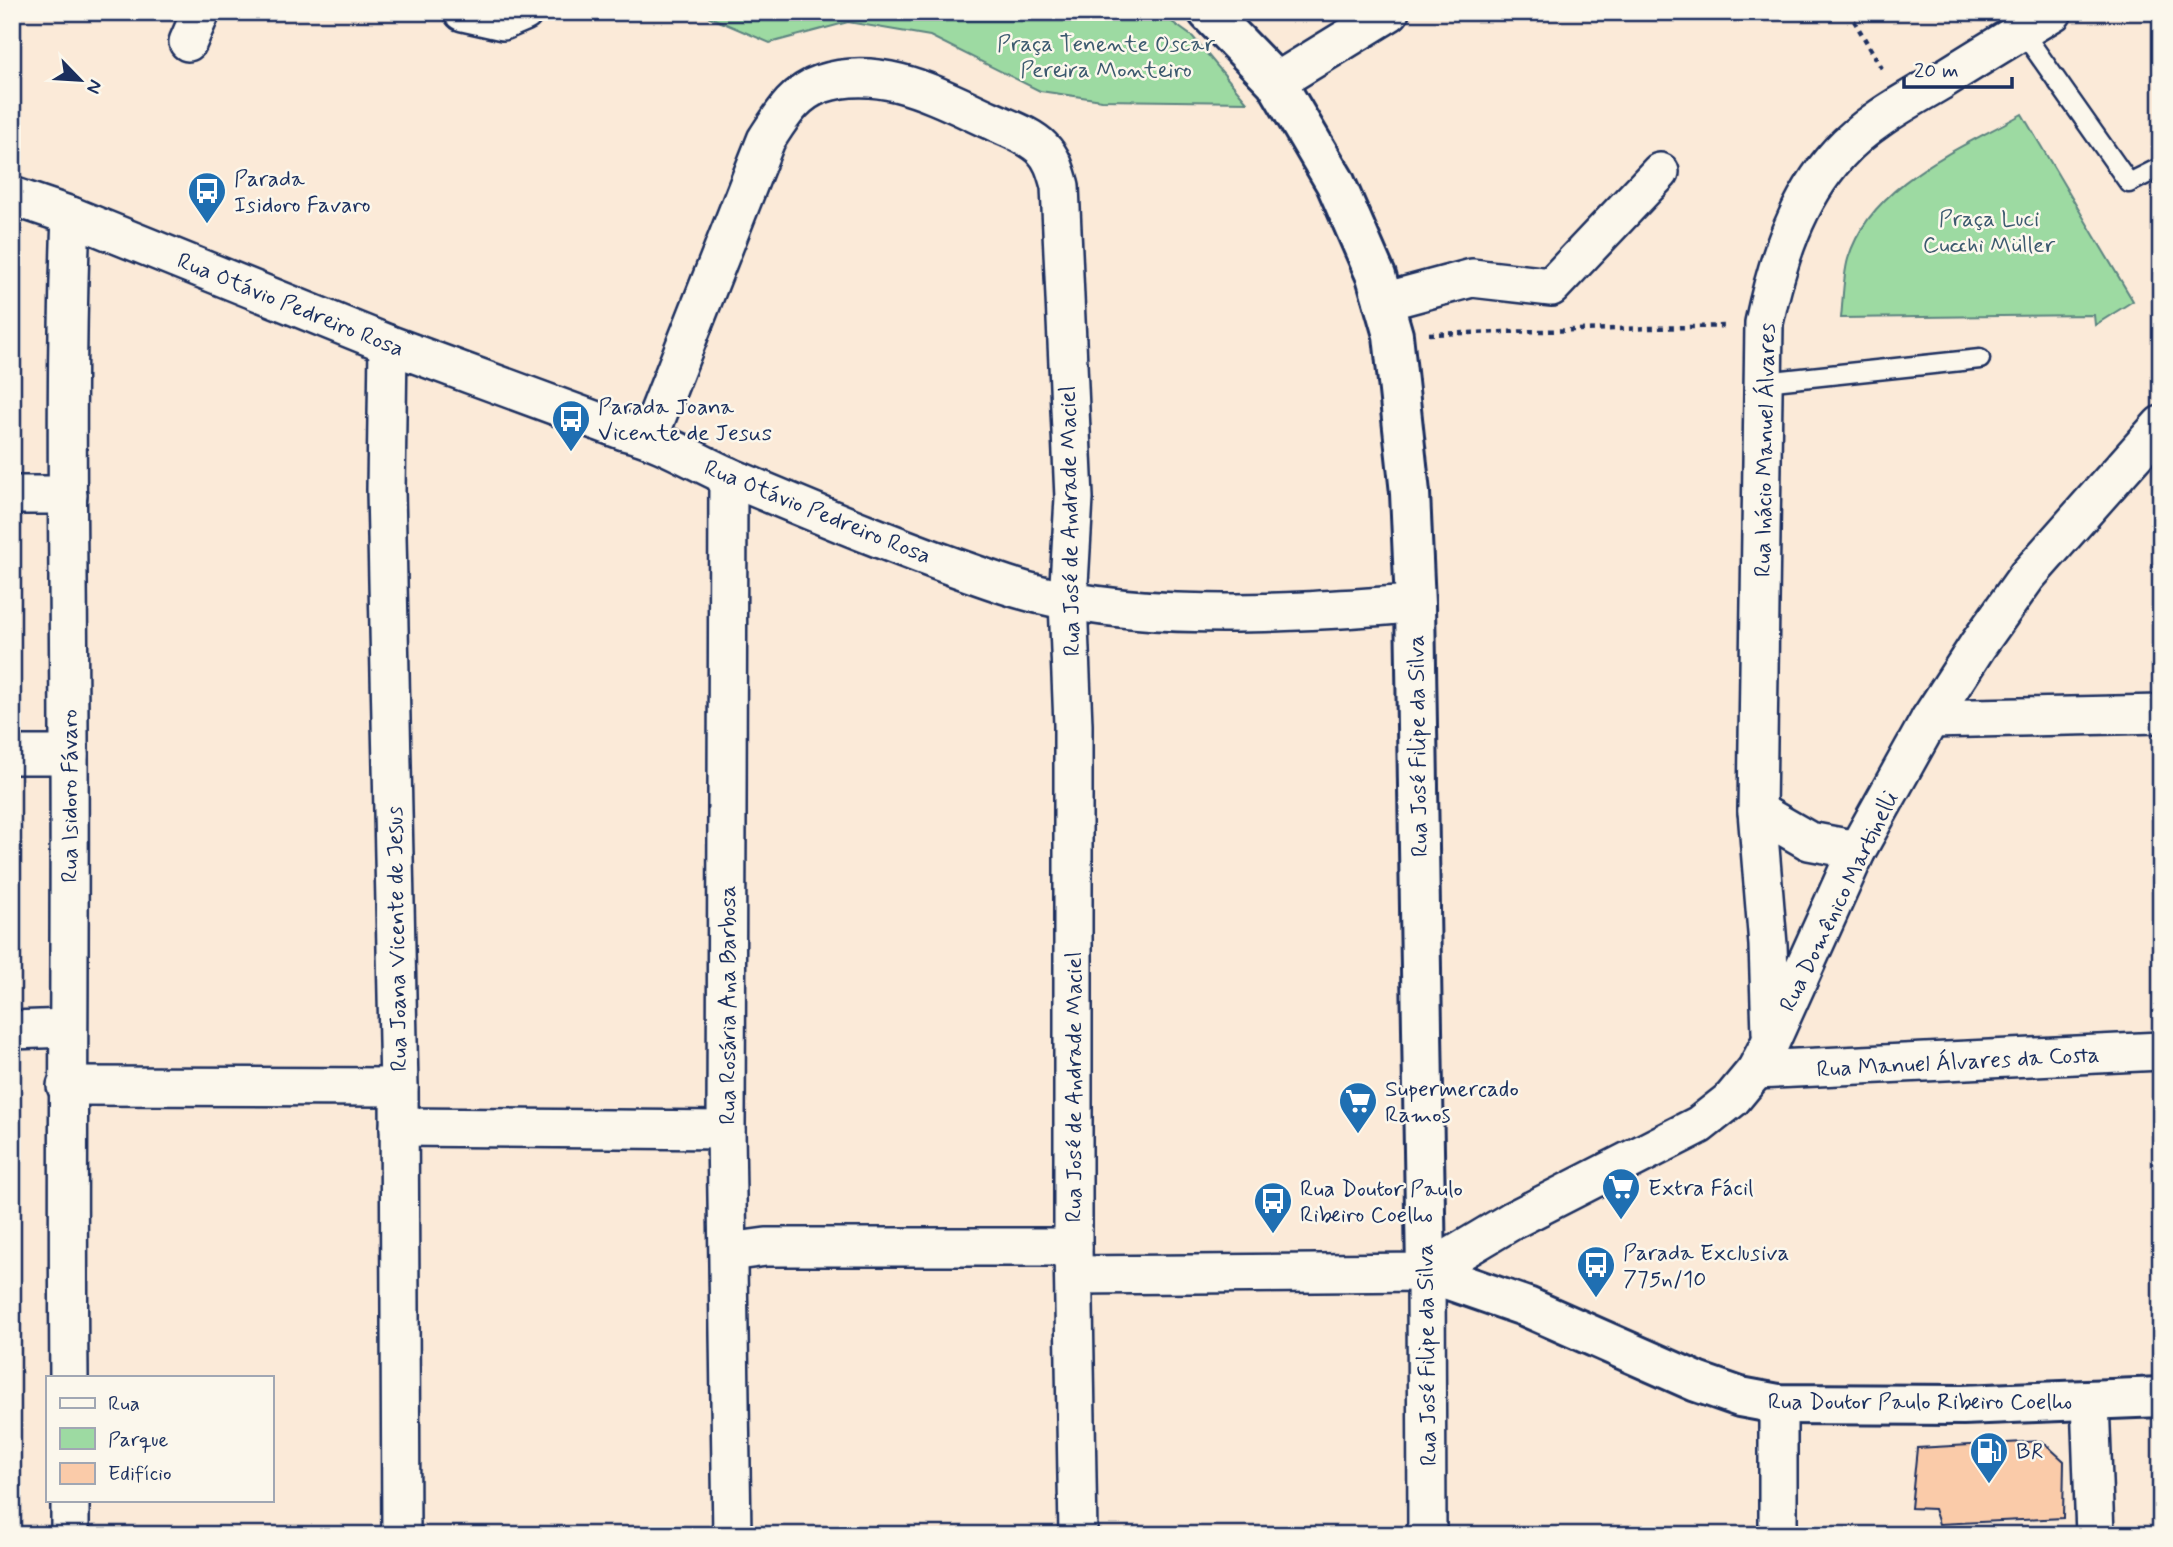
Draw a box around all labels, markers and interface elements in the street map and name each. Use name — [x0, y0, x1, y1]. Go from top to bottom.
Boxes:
park label: Praça Tenente Oscar Pereira Monteiro — [997, 30, 1215, 86]
north arrow — [46, 46, 116, 116]
scale bar — [1904, 46, 2012, 90]
text: 20 m — [1914, 57, 1959, 85]
text: N — [80, 76, 108, 98]
place label: Parada Isidoro Favaro — [234, 165, 371, 221]
bus stop icon: Parada Isidoro Favaro — [186, 170, 228, 225]
park label: Praça Luci Cucchi Müller — [1923, 205, 2055, 261]
street label: Rua Otávio Pedreiro Rosa — [172, 247, 408, 365]
street label: Rua Inácio Manuel Álvares — [1749, 323, 1783, 577]
street label: Rua José de Andrade Maciel — [1054, 385, 1088, 657]
place label: Parada Joana Vicente de Jesus — [598, 393, 772, 449]
bus stop icon: Parada Joana Vicente de Jesus — [550, 398, 592, 453]
street label: Rua Otávio Pedreiro Rosa — [699, 454, 935, 572]
street label: Rua José Filipe da Silva — [1402, 635, 1436, 857]
street label: Rua Isidoro Fávaro — [56, 709, 86, 883]
street label: Rua Domênico Martinelli — [1773, 787, 1906, 1017]
street label: Rua Joana Vicente de Jesus — [381, 806, 415, 1072]
street label: Rua Rosária Ana Barbosa — [714, 885, 744, 1125]
street label: Rua José de Andrade Maciel — [1060, 952, 1090, 1222]
street label: Rua Manuel Álvares da Costa — [1816, 1041, 2100, 1085]
place label: Supermercado Ramos — [1385, 1075, 1519, 1131]
supermarket icon: Supermercado Ramos — [1337, 1080, 1379, 1135]
supermarket icon: Extra Fácil — [1600, 1166, 1642, 1221]
place label: Extra Fácil — [1648, 1174, 1754, 1204]
place label: Rua Doutor Paulo Ribeiro Coelho — [1300, 1175, 1463, 1231]
bus stop icon: Rua Doutor Paulo Ribeiro Coelho — [1252, 1180, 1294, 1235]
place label: Parada Exclusiva 775n/10 — [1623, 1239, 1789, 1295]
street label: Rua José Filipe da Silva — [1411, 1244, 1445, 1466]
bus stop icon: Parada Exclusiva 775n/10 — [1575, 1244, 1617, 1299]
legend — [46, 1376, 273, 1502]
street label: Rua Doutor Paulo Ribeiro Coelho — [1768, 1388, 2072, 1418]
text: Rua — [108, 1390, 140, 1418]
text: Parque — [108, 1426, 169, 1454]
fuel station icon: BR — [1968, 1430, 2010, 1485]
place label: BR — [2016, 1438, 2044, 1468]
text: Edifício — [108, 1460, 172, 1488]

